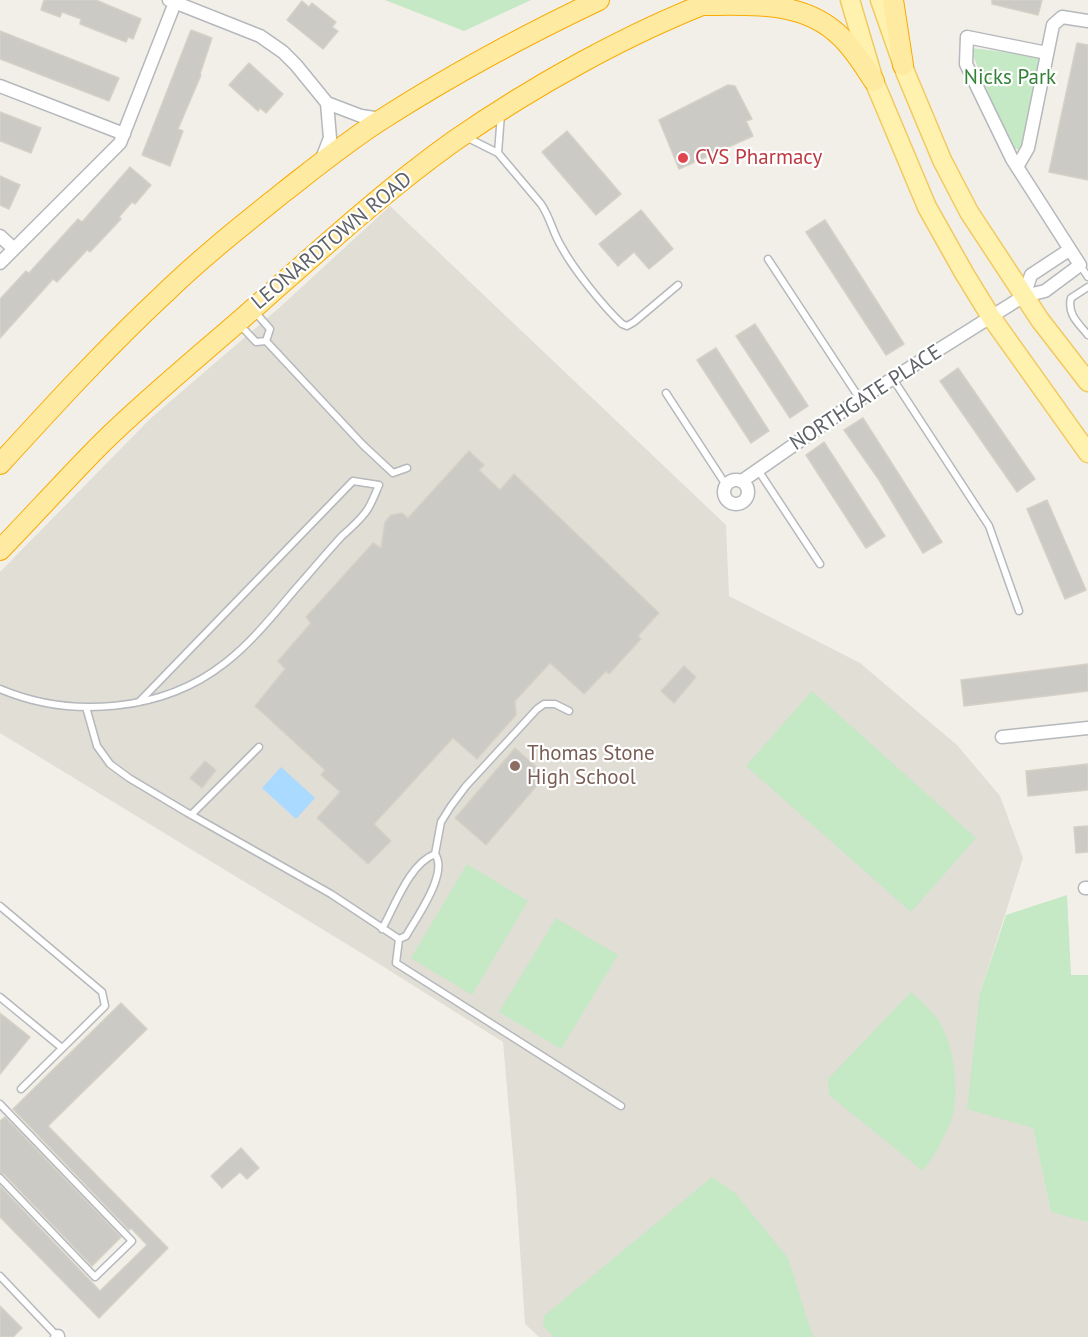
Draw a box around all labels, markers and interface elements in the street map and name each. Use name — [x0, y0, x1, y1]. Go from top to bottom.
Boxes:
park label: Nicks Park — [964, 65, 1056, 91]
place label: CVS Pharmacy — [695, 145, 822, 171]
marker: CVS Pharmacy — [676, 151, 690, 165]
street label: LEONARDTOWN ROAD — [247, 167, 417, 315]
street label: NORTHGATE PLACE — [786, 340, 946, 456]
place label: Thomas Stone High School — [527, 741, 655, 791]
marker: Thomas Stone High School — [508, 759, 522, 773]

